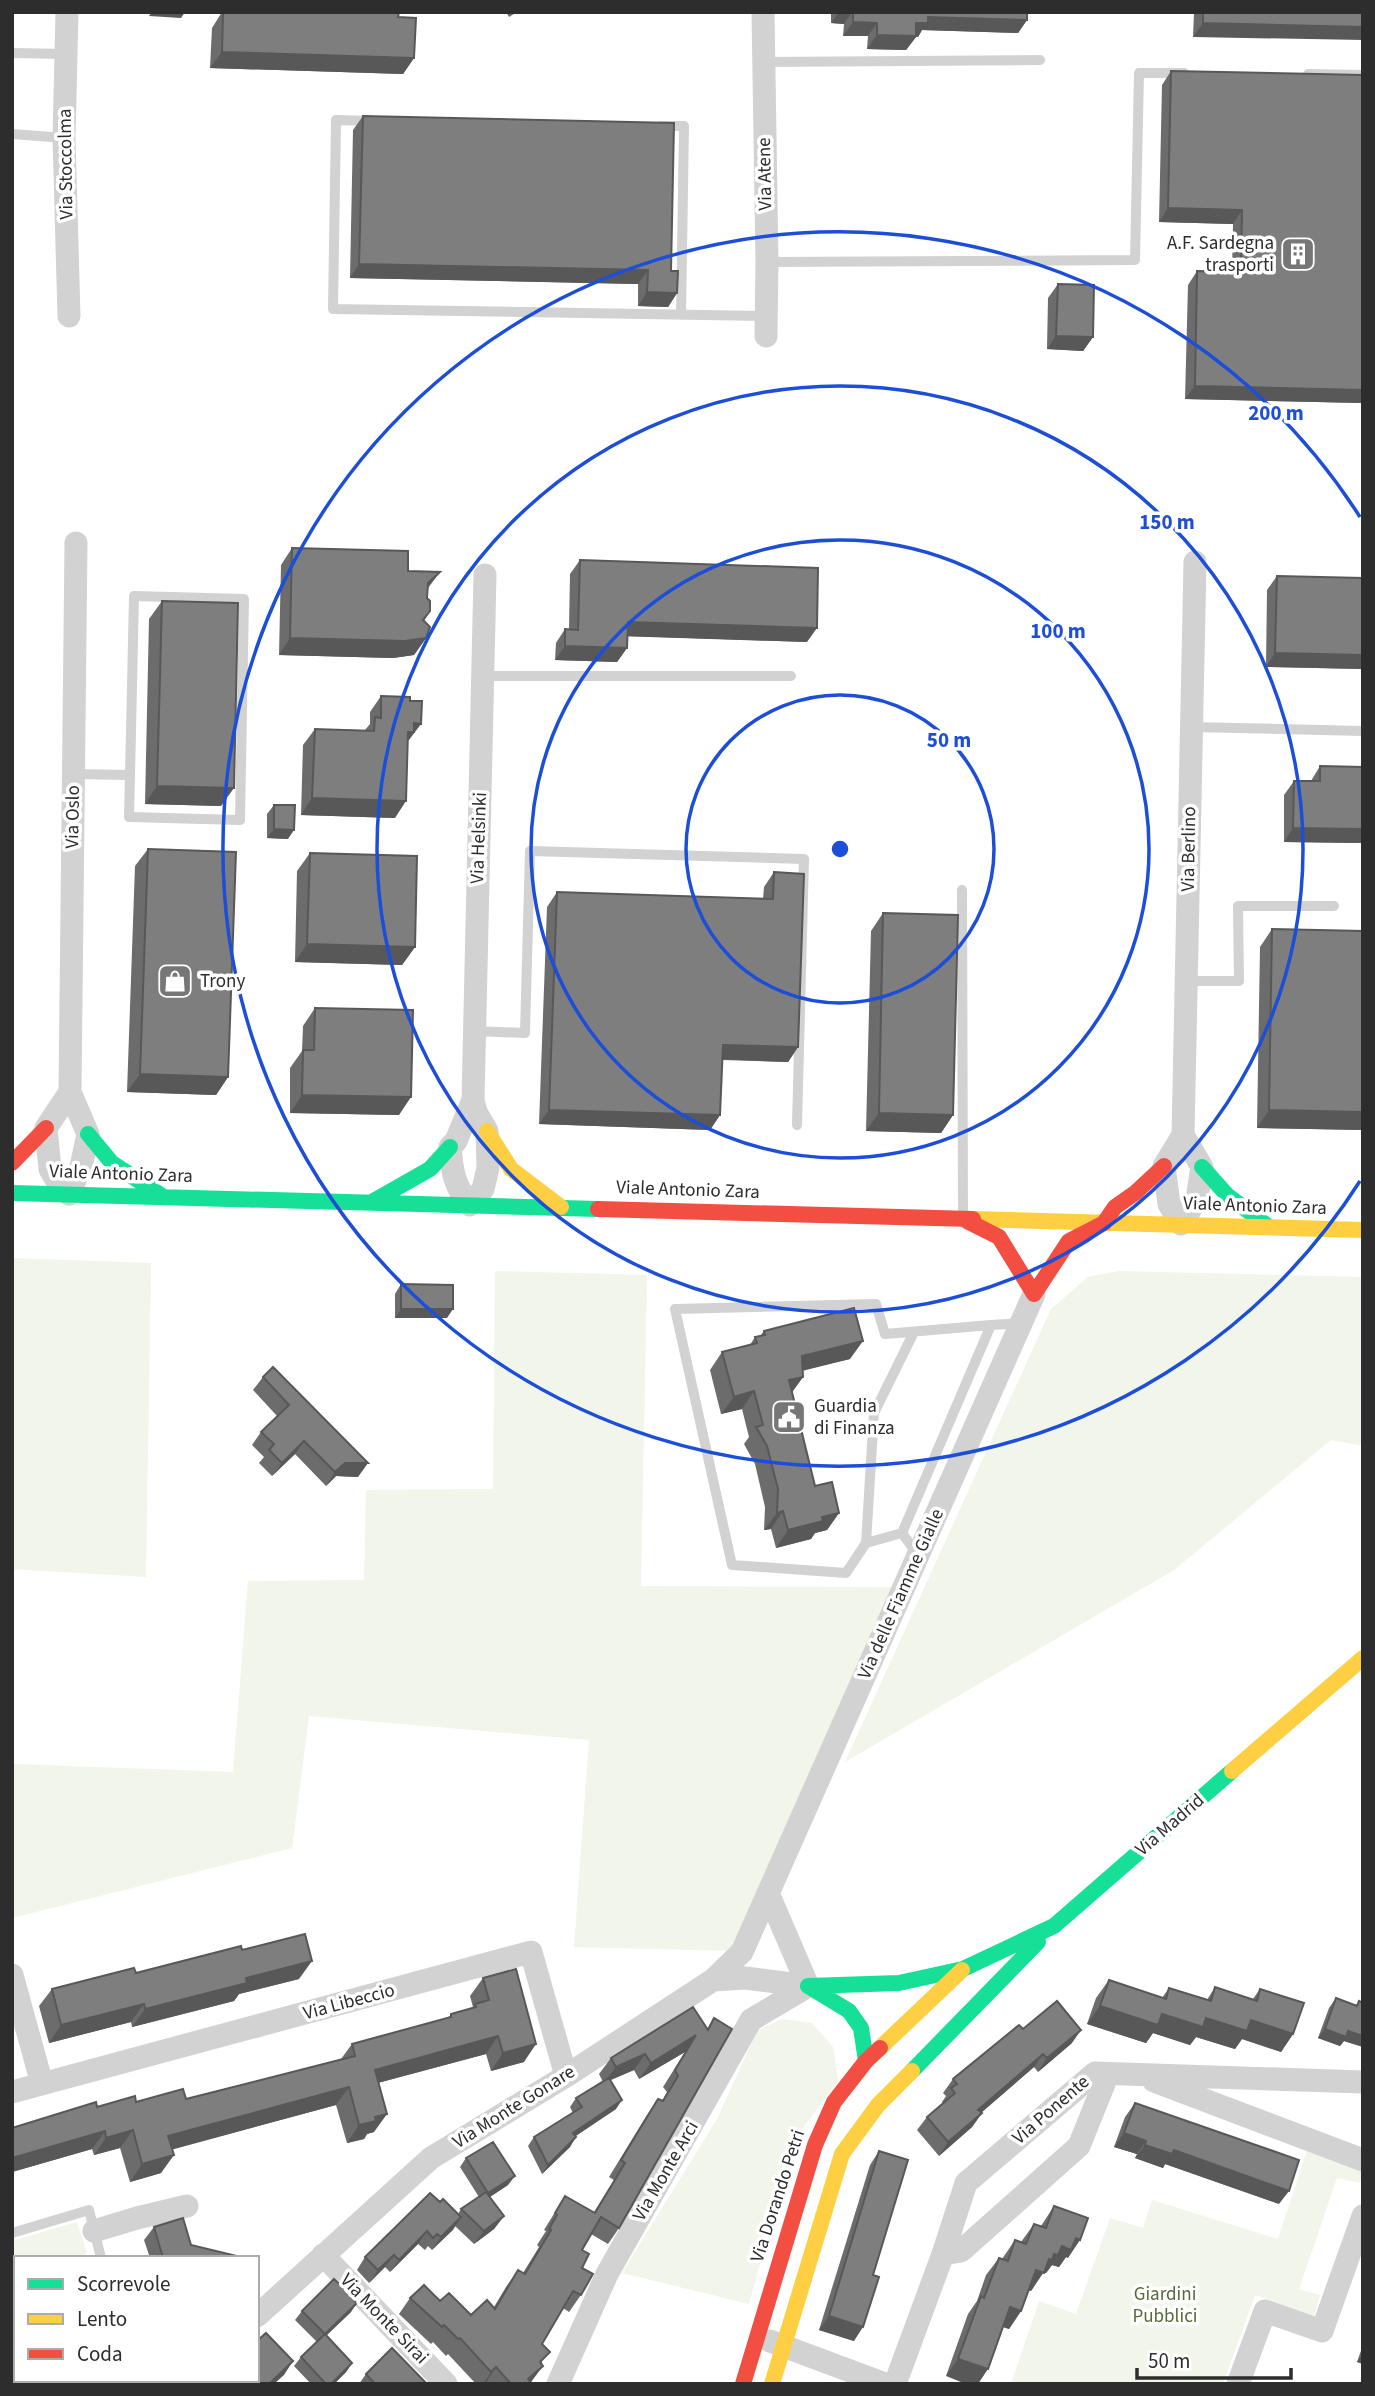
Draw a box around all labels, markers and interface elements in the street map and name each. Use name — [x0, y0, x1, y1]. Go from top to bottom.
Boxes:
street label: Via Stoccolma — [52, 108, 80, 220]
street label: Via Atene — [751, 137, 779, 211]
place label: A.F. Sardegna trasporti — [1167, 230, 1274, 279]
building icon: A.F. Sardegna trasporti — [1279, 235, 1317, 273]
text: 200 m — [1248, 398, 1304, 428]
text: 150 m — [1139, 507, 1195, 537]
text: 100 m — [1030, 616, 1086, 646]
text: 50 m — [927, 725, 971, 755]
street label: Via Oslo — [59, 785, 87, 849]
street label: Via Helsinki — [464, 792, 494, 884]
street label: Via Berlino — [1175, 806, 1203, 892]
centre of rings — [828, 837, 852, 861]
shop icon: Trony — [156, 962, 194, 1000]
place label: Trony — [200, 968, 245, 995]
street label: Viale Antonio Zara — [49, 1158, 193, 1190]
street label: Viale Antonio Zara — [616, 1174, 760, 1206]
street label: Viale Antonio Zara — [1183, 1190, 1327, 1222]
place label: Guardia di Finanza — [814, 1393, 895, 1442]
public building icon: Guardia di Finanza — [770, 1398, 808, 1436]
street label: Via delle Fiamme Gialle — [851, 1504, 951, 1684]
street label: Via Madrid — [1130, 1787, 1210, 1863]
street label: Via Libeccio — [300, 1977, 398, 2027]
street label: Via Monte Gonare — [448, 2059, 580, 2155]
street label: Via Ponente — [1007, 2069, 1095, 2151]
street label: Via Monte Arci — [626, 2116, 706, 2226]
street label: Via Dorando Petri — [744, 2126, 812, 2266]
legend — [14, 2256, 259, 2382]
street label: Via Monte Sirai — [334, 2268, 434, 2370]
text: Scorrevole — [77, 2269, 171, 2299]
park label: Giardini Pubblici — [1133, 2281, 1197, 2330]
text: Lento — [77, 2304, 127, 2334]
scale bar — [1137, 2336, 1291, 2380]
text: Coda — [77, 2339, 123, 2369]
text: 50 m — [1148, 2346, 1190, 2376]

